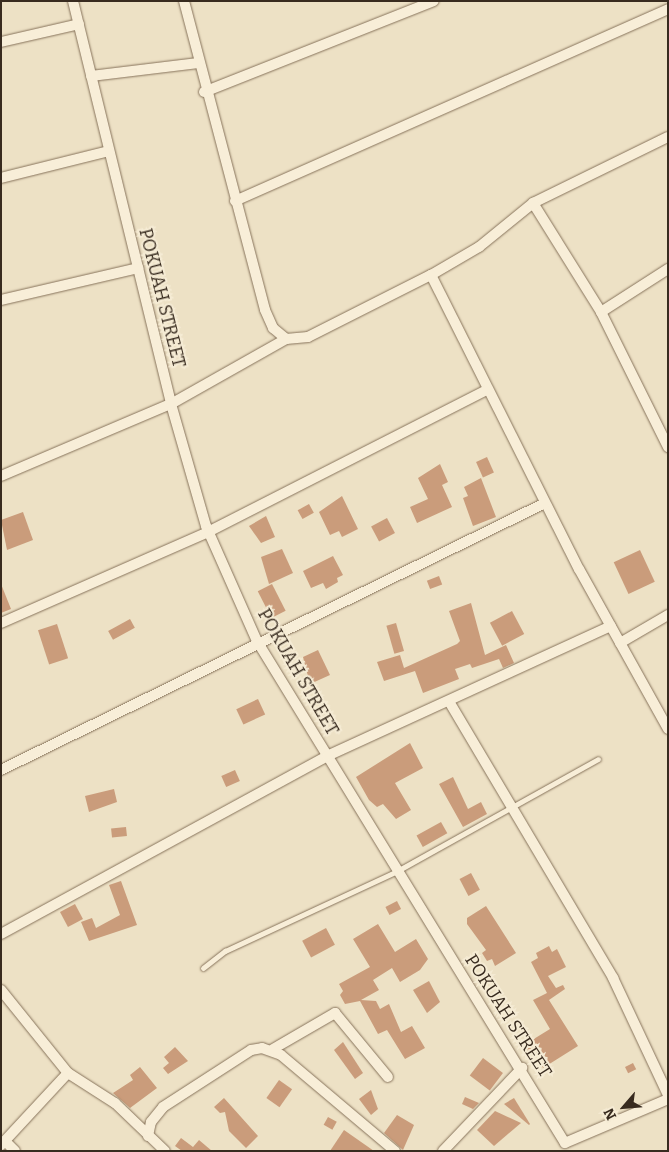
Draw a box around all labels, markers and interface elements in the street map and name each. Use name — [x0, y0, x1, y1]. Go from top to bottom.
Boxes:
street label: POKUAH STREET — [134, 226, 190, 370]
street label: POKUAH STREET — [253, 605, 343, 739]
street label: POKUAH STREET — [460, 950, 556, 1082]
north arrow — [599, 1082, 649, 1132]
text: N — [600, 1105, 620, 1123]

